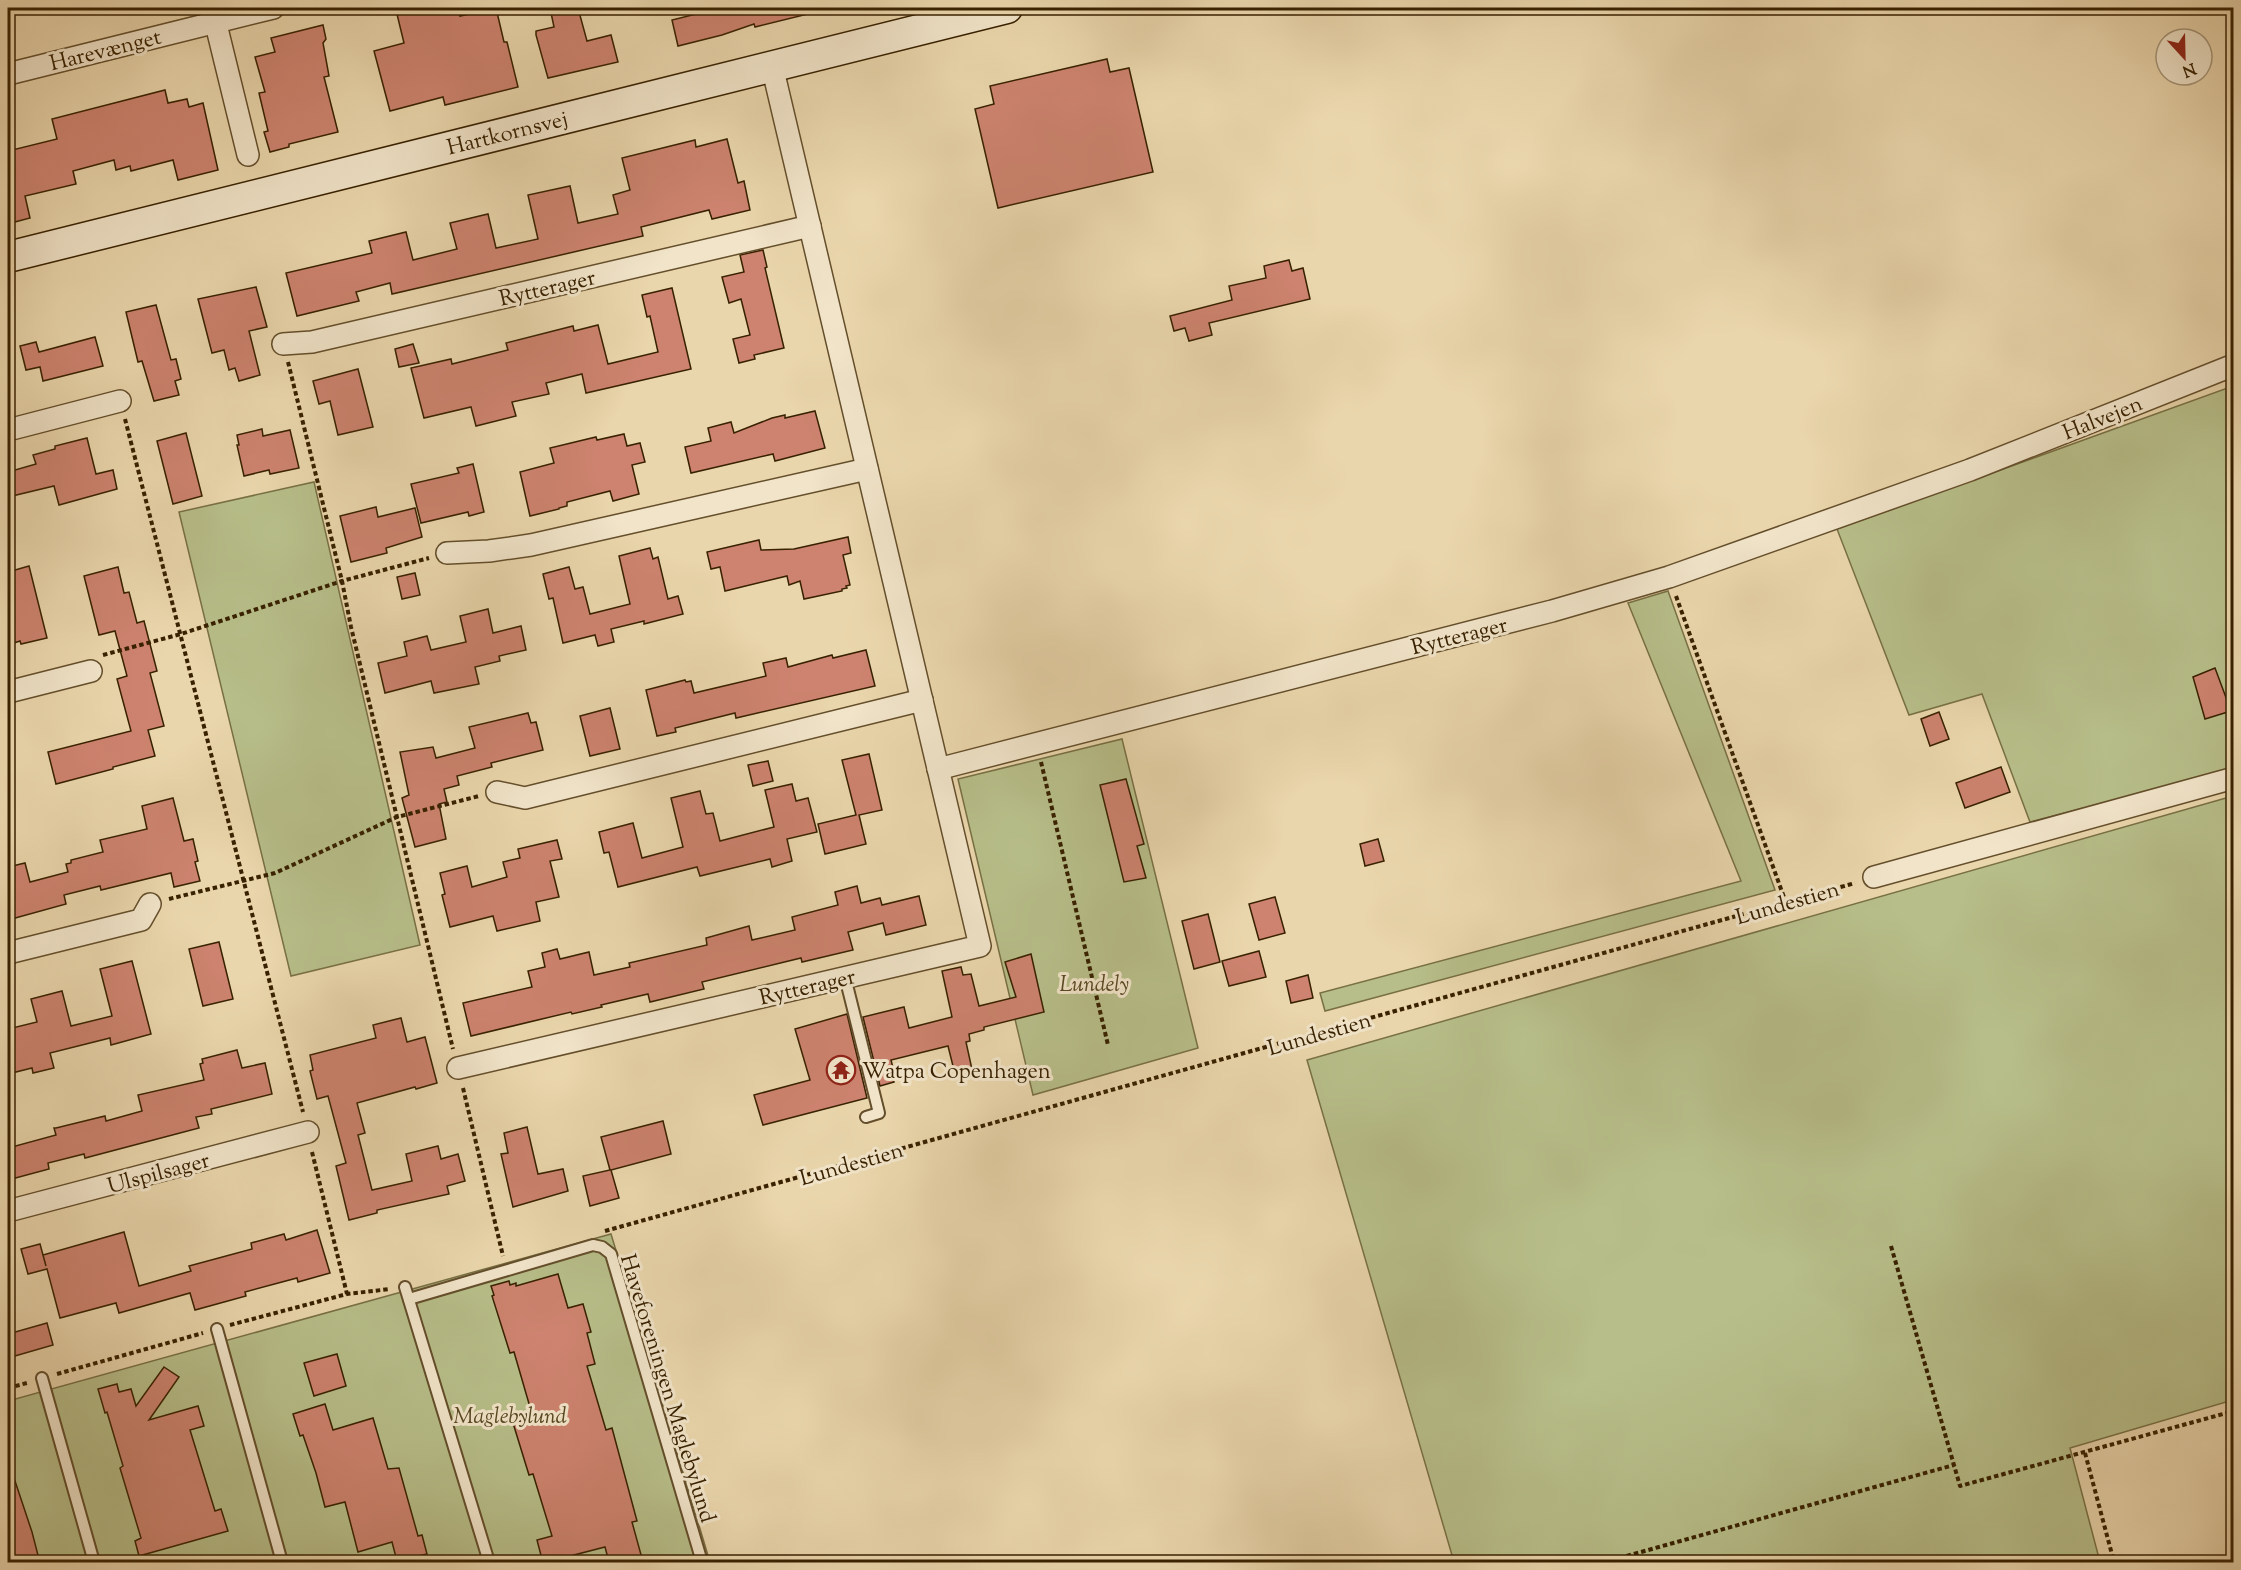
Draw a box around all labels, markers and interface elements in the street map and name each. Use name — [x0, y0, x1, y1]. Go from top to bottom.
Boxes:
street label: Harevænget — [47, 22, 165, 81]
north arrow — [2154, 27, 2214, 87]
text: N — [2178, 56, 2199, 82]
street label: Hartkornsvej — [444, 104, 572, 165]
street label: Rytterager — [496, 263, 599, 317]
street label: Halvejen — [2058, 389, 2148, 450]
street label: Rytterager — [1408, 611, 1511, 665]
street label: Lundestien — [1732, 875, 1844, 935]
street label: Rytterager — [756, 962, 859, 1016]
park label: Lundely — [1059, 970, 1129, 1002]
street label: Lundestien — [1264, 1006, 1376, 1066]
temple icon: Watpa Copenhagen — [825, 1054, 857, 1086]
place label: Watpa Copenhagen — [862, 1057, 1051, 1089]
street label: Lundestien — [796, 1136, 908, 1196]
street label: Ulspilsager — [104, 1146, 214, 1204]
street label: Haveforeningen Maglebylund — [610, 1251, 722, 1527]
park label: Maglebylund — [453, 1402, 567, 1434]

